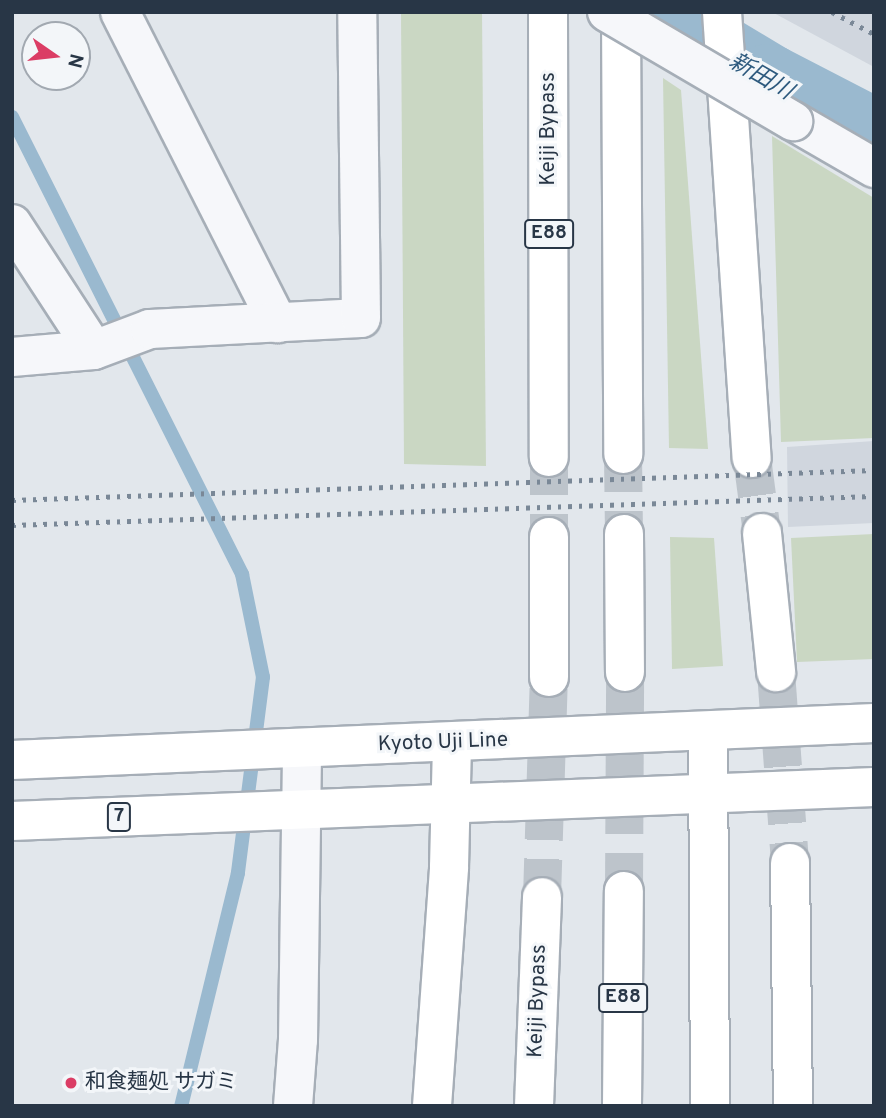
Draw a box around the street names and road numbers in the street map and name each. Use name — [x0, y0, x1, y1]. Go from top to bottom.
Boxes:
street label: Keiji Bypass — [536, 72, 562, 186]
road number: E88 — [523, 218, 575, 250]
street label: Kyoto Uji Line — [377, 728, 509, 758]
road number: 7 — [107, 802, 131, 832]
street label: Keiji Bypass — [523, 944, 553, 1058]
road number: E88 — [597, 982, 649, 1014]

